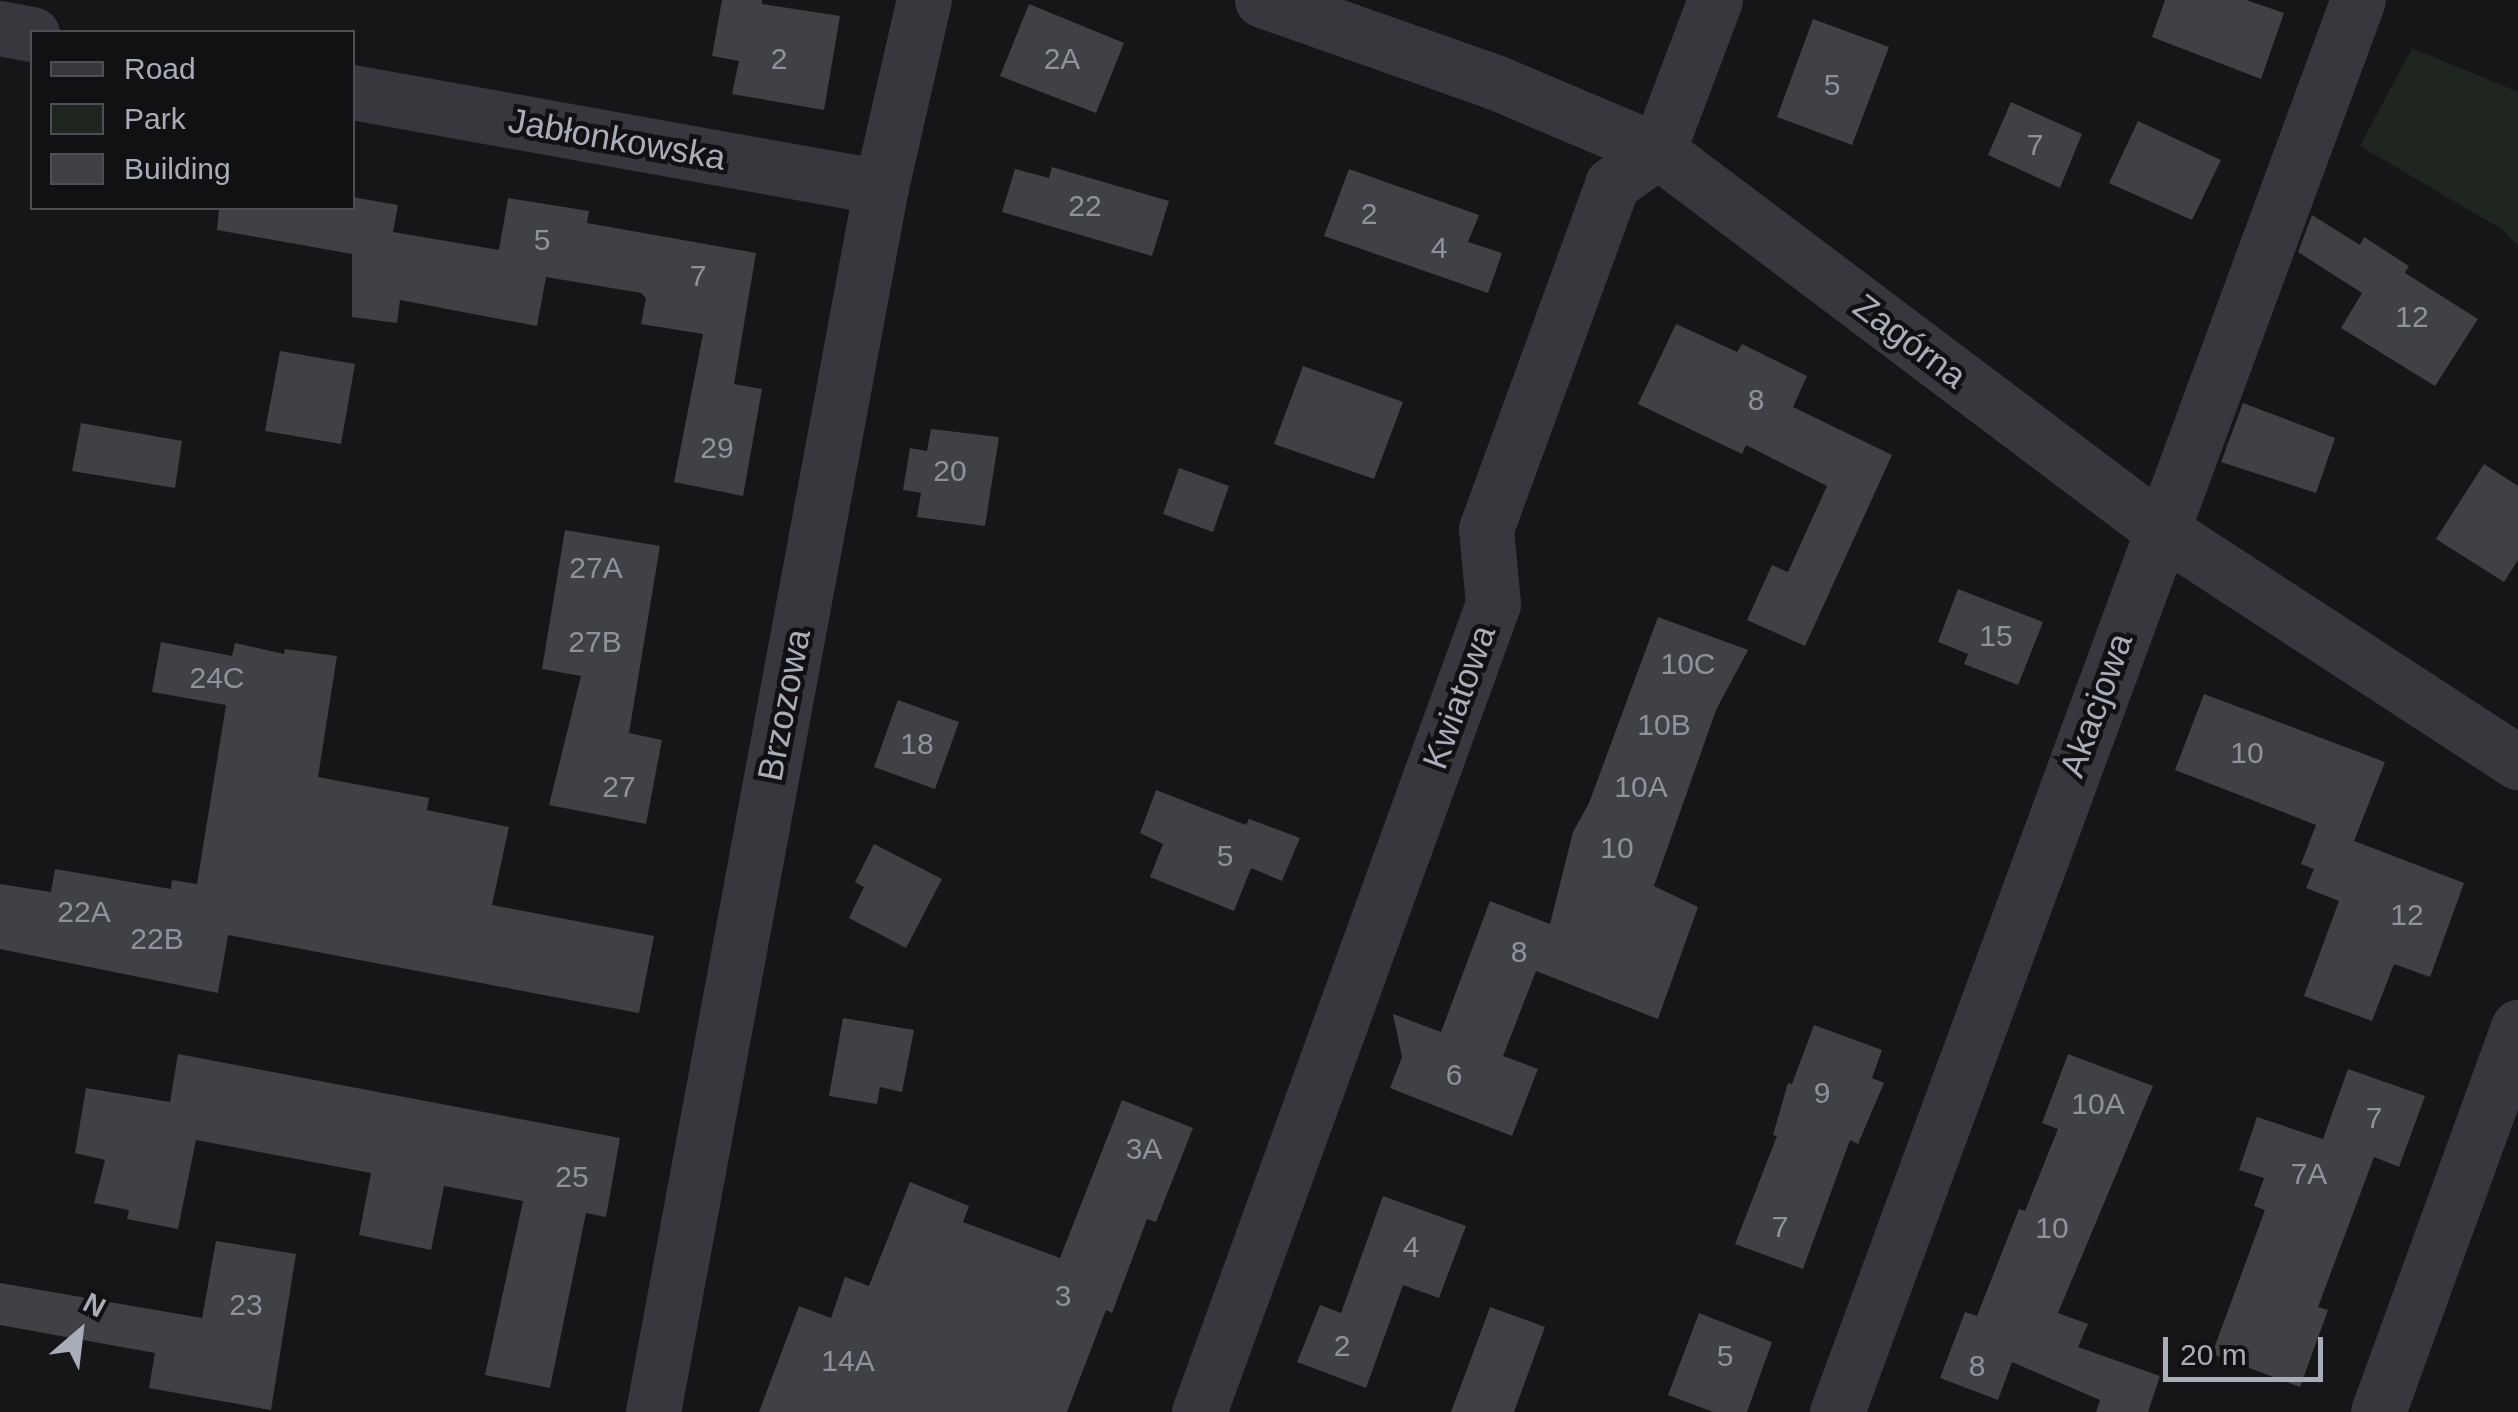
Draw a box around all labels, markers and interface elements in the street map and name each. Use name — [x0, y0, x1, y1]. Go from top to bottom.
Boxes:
legend — [30, 30, 355, 210]
house number: 2 — [771, 41, 787, 77]
house number: 2A — [1044, 41, 1080, 77]
text: Road — [124, 52, 196, 85]
house number: 5 — [1824, 67, 1840, 103]
street label: Jabłonkowska — [505, 99, 729, 179]
text: Park — [124, 102, 186, 135]
house number: 7 — [2027, 127, 2043, 163]
text: Building — [124, 152, 231, 185]
house number: 22 — [1068, 188, 1102, 224]
house number: 2 — [1361, 196, 1377, 232]
house number: 5 — [534, 222, 550, 258]
house number: 4 — [1431, 230, 1447, 266]
house number: 7 — [690, 258, 706, 294]
street label: Zagórna — [1845, 285, 1975, 397]
house number: 12 — [2395, 299, 2429, 335]
house number: 8 — [1748, 382, 1764, 418]
house number: 29 — [700, 430, 734, 466]
house number: 20 — [933, 453, 967, 489]
house number: 27A — [569, 550, 623, 586]
house number: 15 — [1979, 618, 2013, 654]
street label: Kwiatowa — [1414, 619, 1504, 775]
house number: 27B — [568, 624, 622, 660]
street label: Brzozowa — [749, 626, 819, 784]
street label: Akacjowa — [2051, 627, 2141, 783]
house number: 10C — [1660, 646, 1716, 682]
house number: 24C — [189, 660, 245, 696]
house number: 10B — [1637, 707, 1691, 743]
house number: 18 — [900, 726, 934, 762]
house number: 10 — [2230, 735, 2264, 771]
house number: 27 — [602, 769, 636, 805]
house number: 10A — [1614, 769, 1668, 805]
house number: 10 — [1600, 830, 1634, 866]
house number: 5 — [1217, 838, 1233, 874]
house number: 22A — [57, 894, 111, 930]
house number: 12 — [2390, 897, 2424, 933]
house number: 22B — [130, 921, 184, 957]
house number: 8 — [1511, 934, 1527, 970]
house number: 6 — [1446, 1057, 1462, 1093]
house number: 9 — [1814, 1075, 1830, 1111]
house number: 10A — [2071, 1086, 2125, 1122]
house number: 7 — [2366, 1100, 2382, 1136]
house number: 3A — [1126, 1131, 1162, 1167]
house number: 7A — [2291, 1156, 2327, 1192]
house number: 25 — [555, 1159, 589, 1195]
house number: 7 — [1772, 1209, 1788, 1245]
house number: 10 — [2035, 1210, 2069, 1246]
house number: 4 — [1403, 1229, 1419, 1265]
house number: 3 — [1055, 1278, 1071, 1314]
north arrow — [30, 1282, 130, 1382]
text: N — [78, 1287, 111, 1324]
house number: 23 — [229, 1287, 263, 1323]
scale bar — [2168, 1317, 2328, 1379]
house number: 2 — [1334, 1328, 1350, 1364]
house number: 5 — [1717, 1338, 1733, 1374]
text: 20 m — [2180, 1338, 2247, 1371]
house number: 14A — [821, 1343, 875, 1379]
house number: 8 — [1969, 1348, 1985, 1384]

